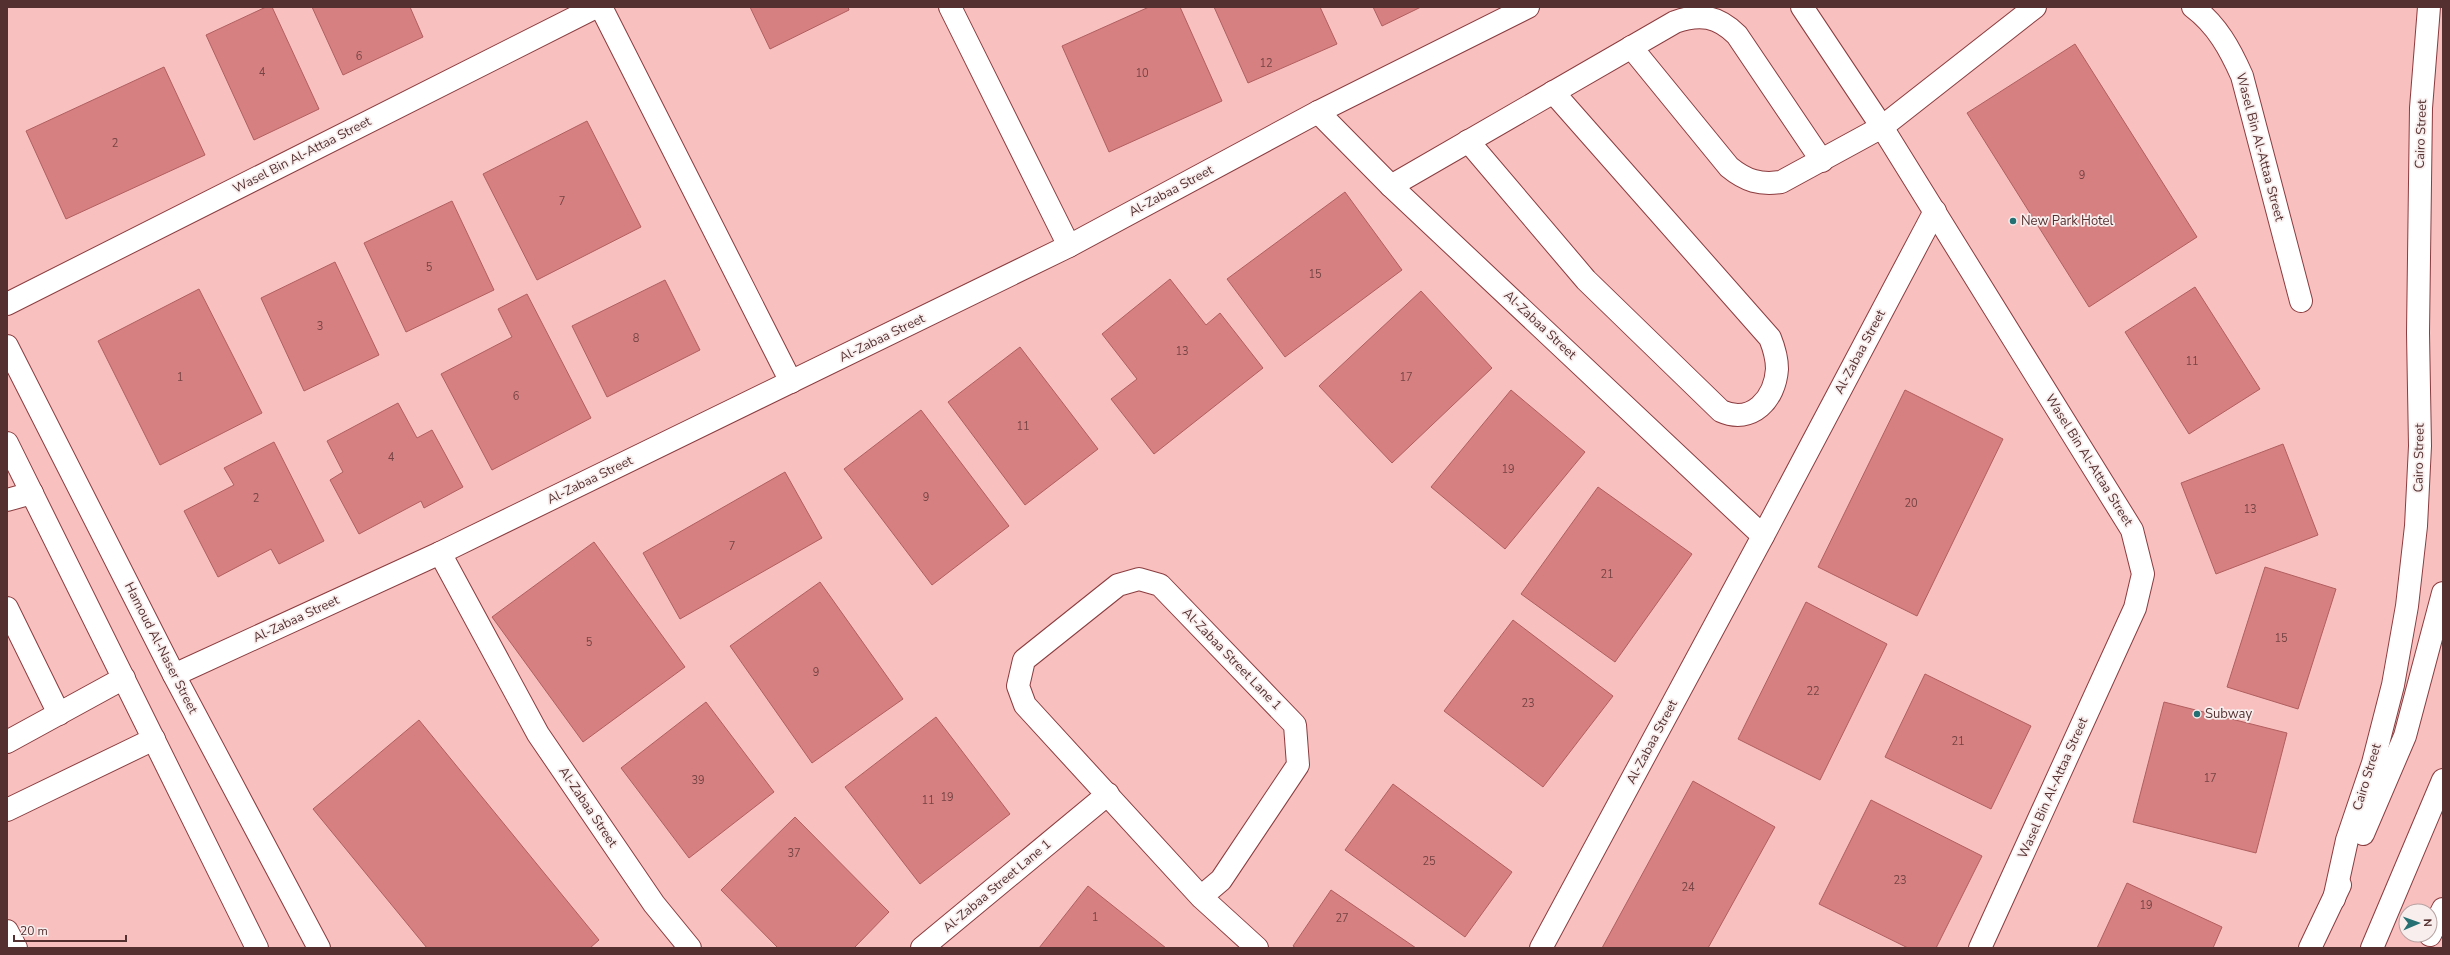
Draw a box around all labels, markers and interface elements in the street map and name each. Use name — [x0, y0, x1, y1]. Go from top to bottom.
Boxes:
house number: 6 — [356, 49, 363, 64]
house number: 12 — [1259, 56, 1273, 71]
house number: 4 — [259, 65, 266, 80]
house number: 10 — [1135, 66, 1149, 81]
street label: Wasel Bin Al-Attaa Street — [2232, 71, 2289, 223]
street label: Cairo Street — [2411, 99, 2431, 169]
street label: Wasel Bin Al-Attaa Street — [230, 112, 375, 198]
house number: 2 — [112, 136, 118, 151]
street label: Al-Zabaa Street — [1126, 161, 1217, 221]
house number: 9 — [2079, 168, 2085, 183]
house number: 7 — [559, 194, 565, 209]
place label: New Park Hotel — [2021, 212, 2113, 230]
marker: New Park Hotel — [2008, 216, 2018, 226]
house number: 5 — [426, 260, 433, 275]
house number: 15 — [1308, 267, 1322, 282]
street label: Al-Zabaa Street — [1500, 287, 1581, 364]
street label: Al-Zabaa Street — [1830, 306, 1890, 397]
street label: Al-Zabaa Street — [836, 309, 928, 367]
house number: 3 — [317, 319, 323, 334]
house number: 8 — [633, 331, 640, 346]
house number: 13 — [1175, 344, 1189, 359]
house number: 11 — [2185, 354, 2199, 369]
house number: 1 — [177, 370, 183, 385]
house number: 17 — [1399, 370, 1413, 385]
house number: 6 — [513, 389, 520, 404]
street label: Wasel Bin Al-Attaa Street — [2041, 390, 2137, 530]
house number: 11 — [1016, 419, 1030, 434]
street label: Cairo Street — [2409, 423, 2429, 493]
house number: 4 — [388, 450, 395, 465]
street label: Al-Zabaa Street — [544, 451, 636, 509]
house number: 19 — [1501, 462, 1515, 477]
house number: 9 — [923, 490, 929, 505]
house number: 2 — [253, 491, 259, 506]
house number: 20 — [1904, 496, 1918, 511]
house number: 13 — [2243, 502, 2257, 517]
house number: 7 — [729, 539, 735, 554]
house number: 21 — [1600, 567, 1614, 582]
street label: Hamoud Al-Naser Street — [120, 579, 202, 717]
street label: Al-Zabaa Street — [250, 591, 342, 647]
street label: Al-Zabaa Street Lane 1 — [1178, 604, 1286, 714]
house number: 15 — [2274, 631, 2288, 646]
house number: 5 — [586, 635, 593, 650]
house number: 9 — [813, 665, 819, 680]
house number: 22 — [1806, 684, 1820, 699]
house number: 23 — [1521, 696, 1535, 711]
street label: Al-Zabaa Street — [1622, 696, 1682, 787]
place label: Subway — [2205, 705, 2252, 723]
marker: Subway — [2192, 709, 2202, 719]
street label: Wasel Bin Al-Attaa Street — [2014, 714, 2092, 861]
house number: 21 — [1951, 734, 1965, 749]
street label: Cairo Street — [2348, 741, 2386, 813]
street label: Al-Zabaa Street — [554, 763, 622, 851]
house number: 17 — [2203, 771, 2217, 786]
house number: 39 — [691, 773, 705, 788]
house number: 19 — [940, 790, 954, 805]
house number: 11 — [921, 793, 935, 808]
street label: Al-Zabaa Street Lane 1 — [939, 835, 1055, 937]
house number: 37 — [787, 846, 801, 861]
house number: 25 — [1422, 854, 1436, 869]
house number: 23 — [1893, 873, 1907, 888]
house number: 24 — [1681, 880, 1695, 895]
house number: 19 — [2139, 898, 2153, 913]
north arrow — [2398, 903, 2438, 943]
house number: 1 — [1092, 910, 1098, 925]
house number: 27 — [1335, 911, 1349, 926]
scale bar — [14, 917, 126, 943]
text: N — [2420, 918, 2435, 927]
text: 20 m — [20, 923, 48, 939]

